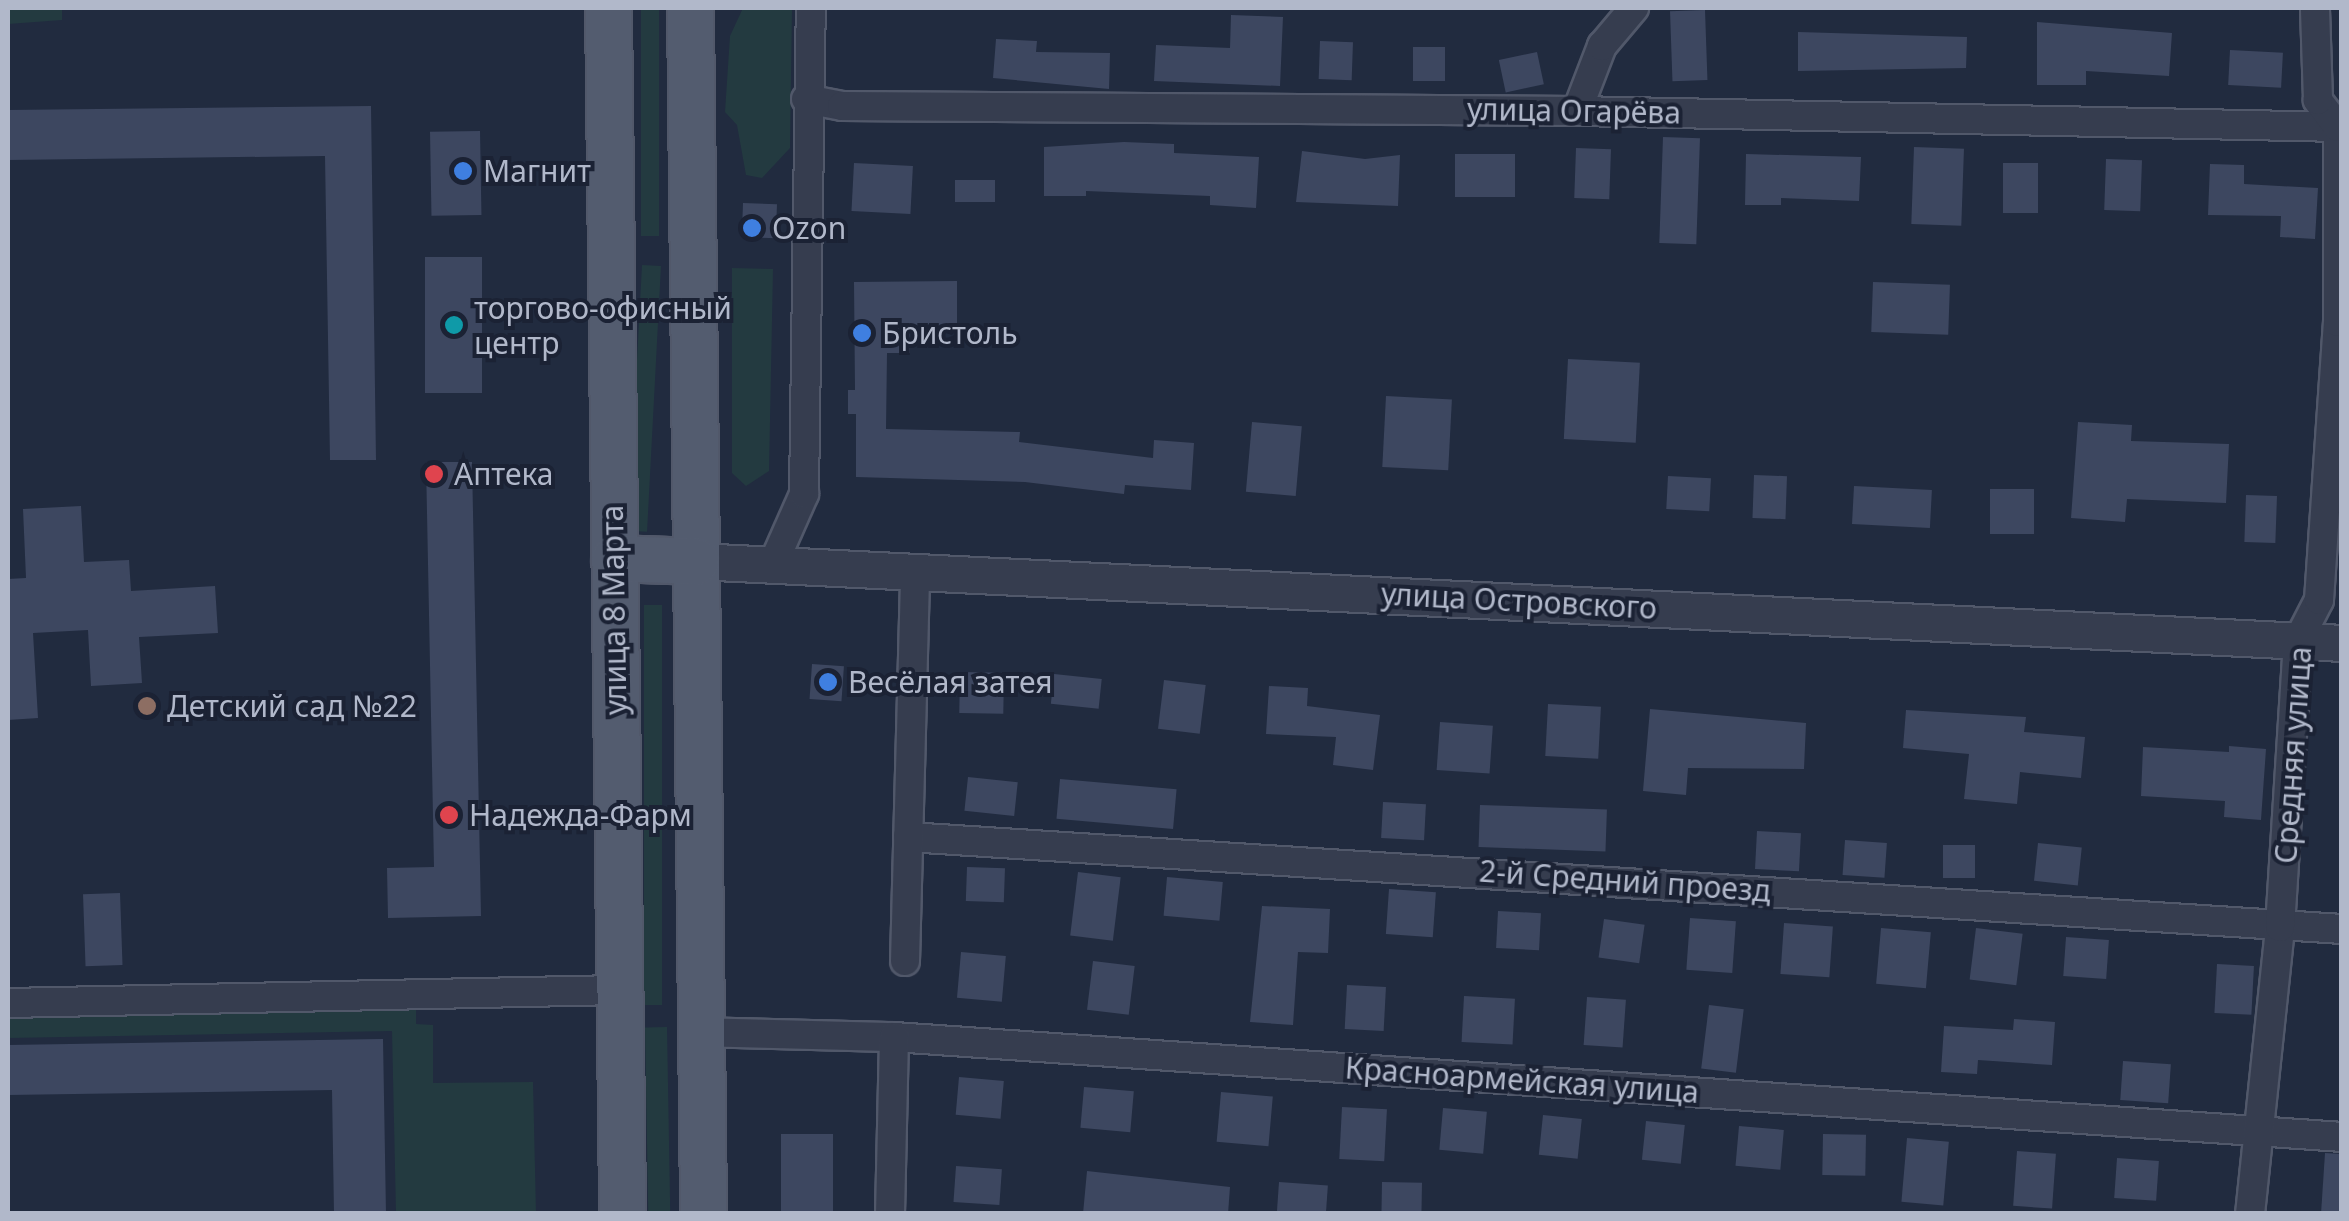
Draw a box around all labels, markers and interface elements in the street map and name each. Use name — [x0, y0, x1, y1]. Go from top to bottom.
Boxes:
street label: улица Огарёва — [1467, 91, 1681, 131]
place label: Магнит — [483, 153, 591, 189]
marker: Магнит — [452, 160, 474, 182]
place label: Ozon — [772, 210, 846, 246]
marker: Ozon — [741, 217, 763, 239]
place label: торгово-офисный центр — [474, 290, 732, 360]
marker: торгово-офисный центр — [443, 314, 465, 336]
place label: Бристоль — [882, 315, 1018, 351]
marker: Бристоль — [851, 322, 873, 344]
place label: Аптека — [454, 456, 554, 492]
marker: Аптека — [423, 463, 445, 485]
street label: улица 8 Марта — [594, 505, 634, 715]
street label: улица Островского — [1380, 576, 1658, 626]
street label: Средняя улица — [2267, 645, 2319, 865]
place label: Весёлая затея — [848, 664, 1053, 700]
marker: Весёлая затея — [817, 671, 839, 693]
place label: Детский сад №22 — [167, 688, 417, 724]
marker: Детский сад №22 — [136, 695, 158, 717]
place label: Надежда-Фарм — [469, 797, 692, 833]
marker: Надежда-Фарм — [438, 804, 460, 826]
street label: 2-й Средний проезд — [1478, 853, 1772, 909]
street label: Красноармейская улица — [1344, 1050, 1700, 1110]

